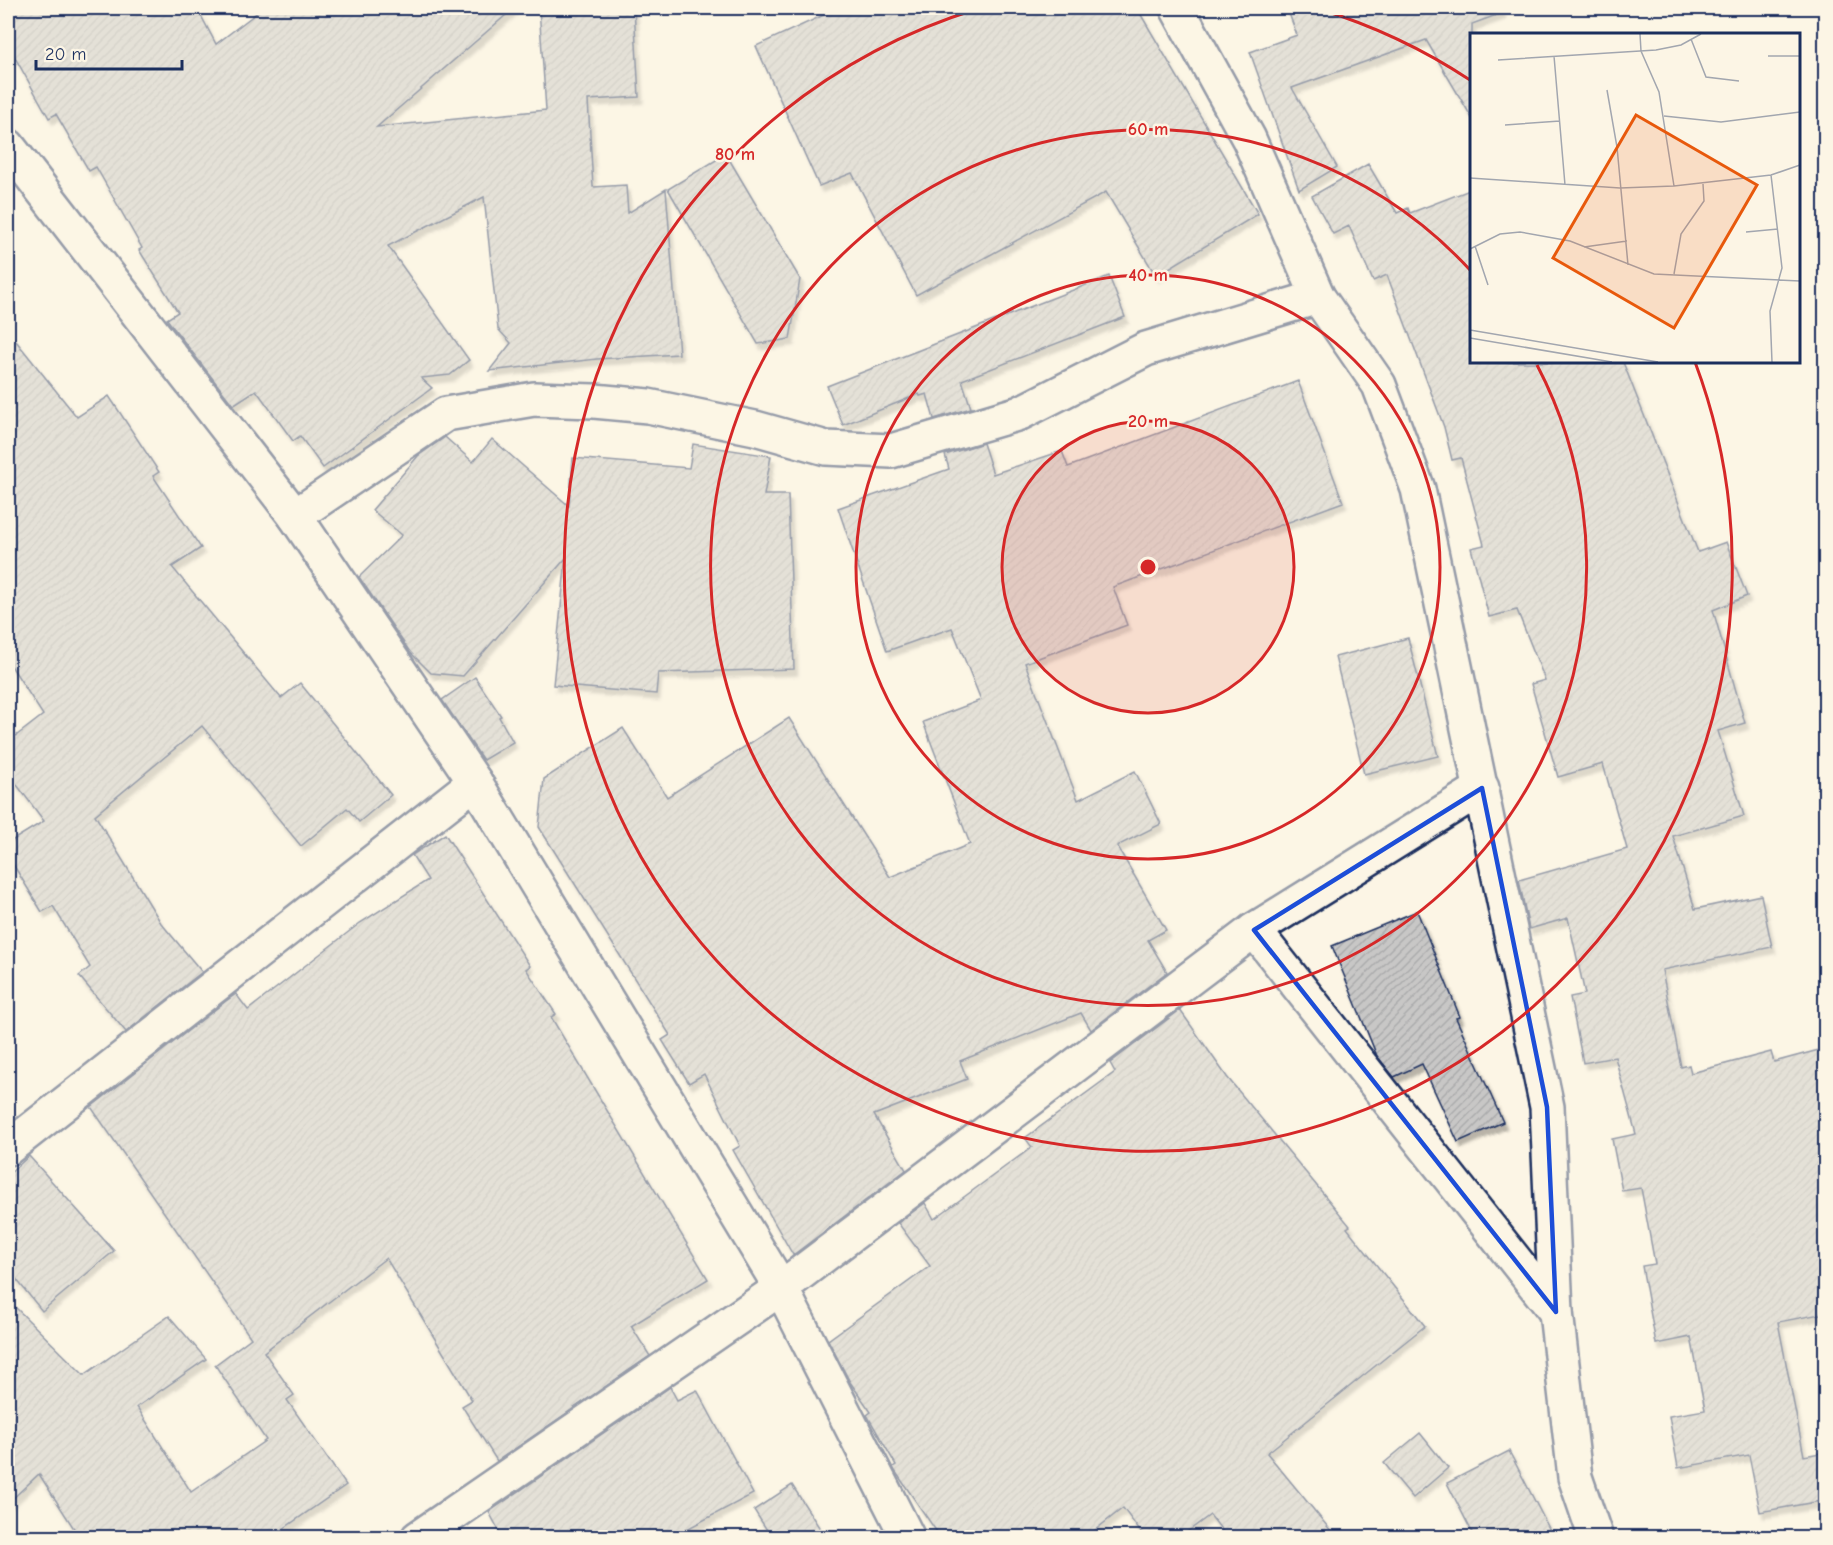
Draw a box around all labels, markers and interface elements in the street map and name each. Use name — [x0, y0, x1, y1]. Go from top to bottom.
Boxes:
scale bar — [36, 33, 182, 71]
inset map — [1470, 33, 1800, 363]
text: 20 m — [45, 44, 86, 65]
text: 60 m — [1128, 119, 1168, 140]
text: 80 m — [715, 144, 755, 165]
text: 40 m — [1128, 265, 1168, 286]
text: 20 m — [1128, 411, 1168, 432]
centre of rings — [1138, 557, 1158, 577]

